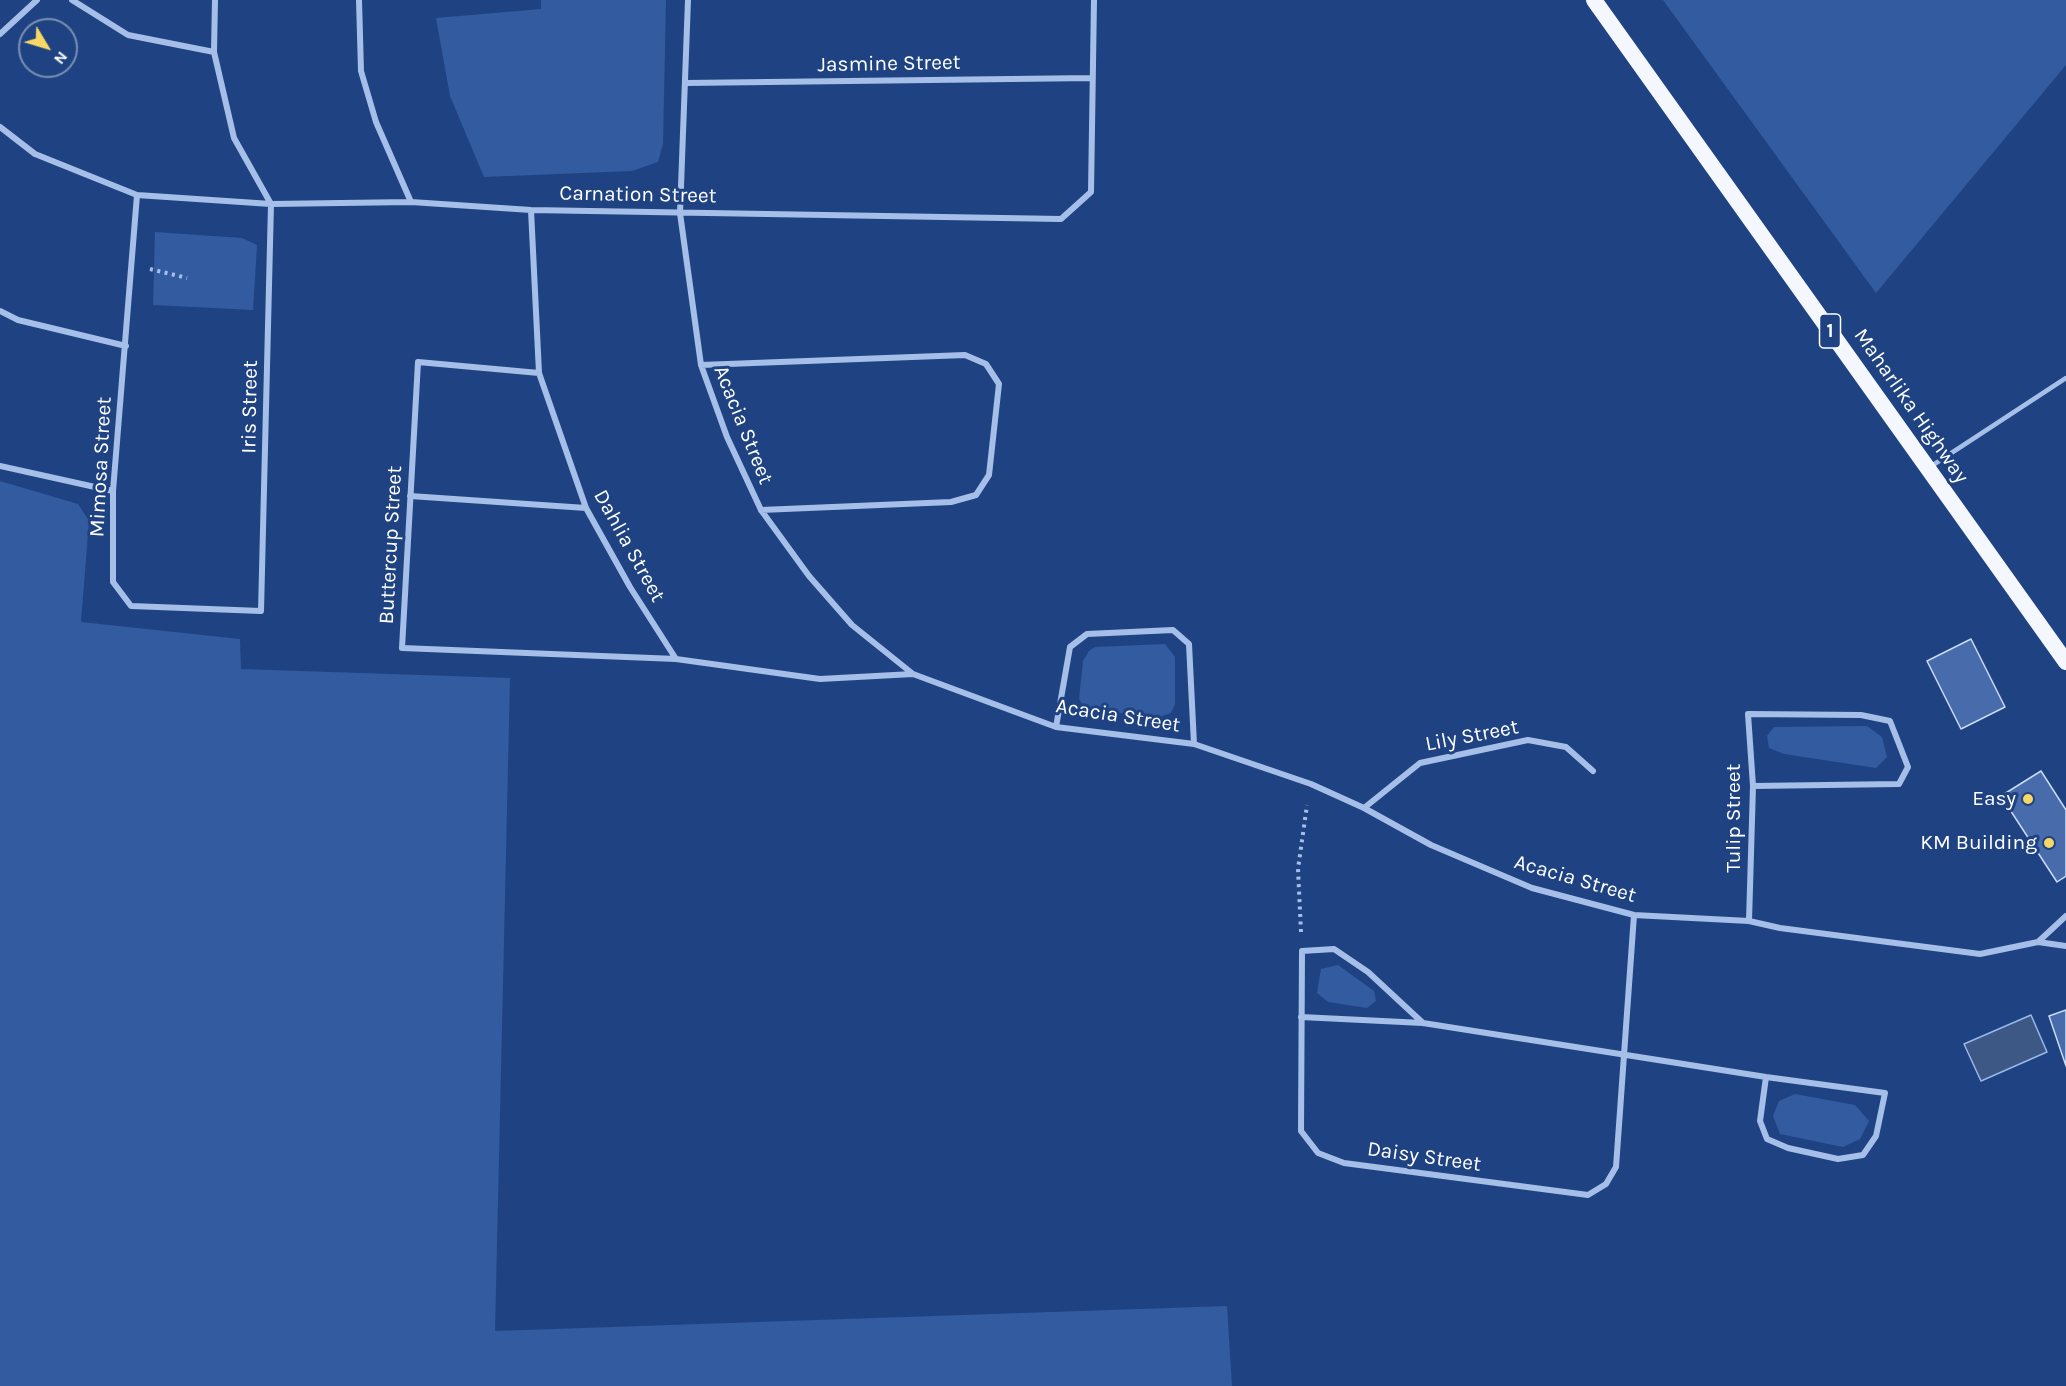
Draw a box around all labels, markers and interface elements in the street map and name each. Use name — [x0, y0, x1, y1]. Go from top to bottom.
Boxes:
north arrow — [18, 18, 78, 78]
text: N — [50, 48, 72, 69]
street label: Jasmine Street — [817, 50, 961, 78]
street label: Carnation Street — [559, 181, 717, 209]
road number: 1 — [1820, 314, 1840, 348]
street label: Maharlika Highway — [1848, 324, 1974, 488]
street label: Iris Street — [237, 360, 263, 454]
street label: Acacia Street — [708, 362, 778, 488]
street label: Mimosa Street — [85, 396, 117, 538]
street label: Buttercup Street — [374, 465, 408, 625]
street label: Dahlia Street — [588, 485, 670, 607]
street label: Acacia Street — [1054, 694, 1182, 738]
street label: Lily Street — [1423, 715, 1521, 757]
street label: Tulip Street — [1721, 764, 1747, 872]
place label: Easy — [1972, 786, 2016, 812]
marker: Easy — [2021, 792, 2035, 806]
place label: KM Building — [1920, 830, 2037, 856]
marker: KM Building — [2042, 836, 2056, 850]
street label: Acacia Street — [1511, 850, 1639, 908]
street label: Daisy Street — [1365, 1137, 1483, 1177]

